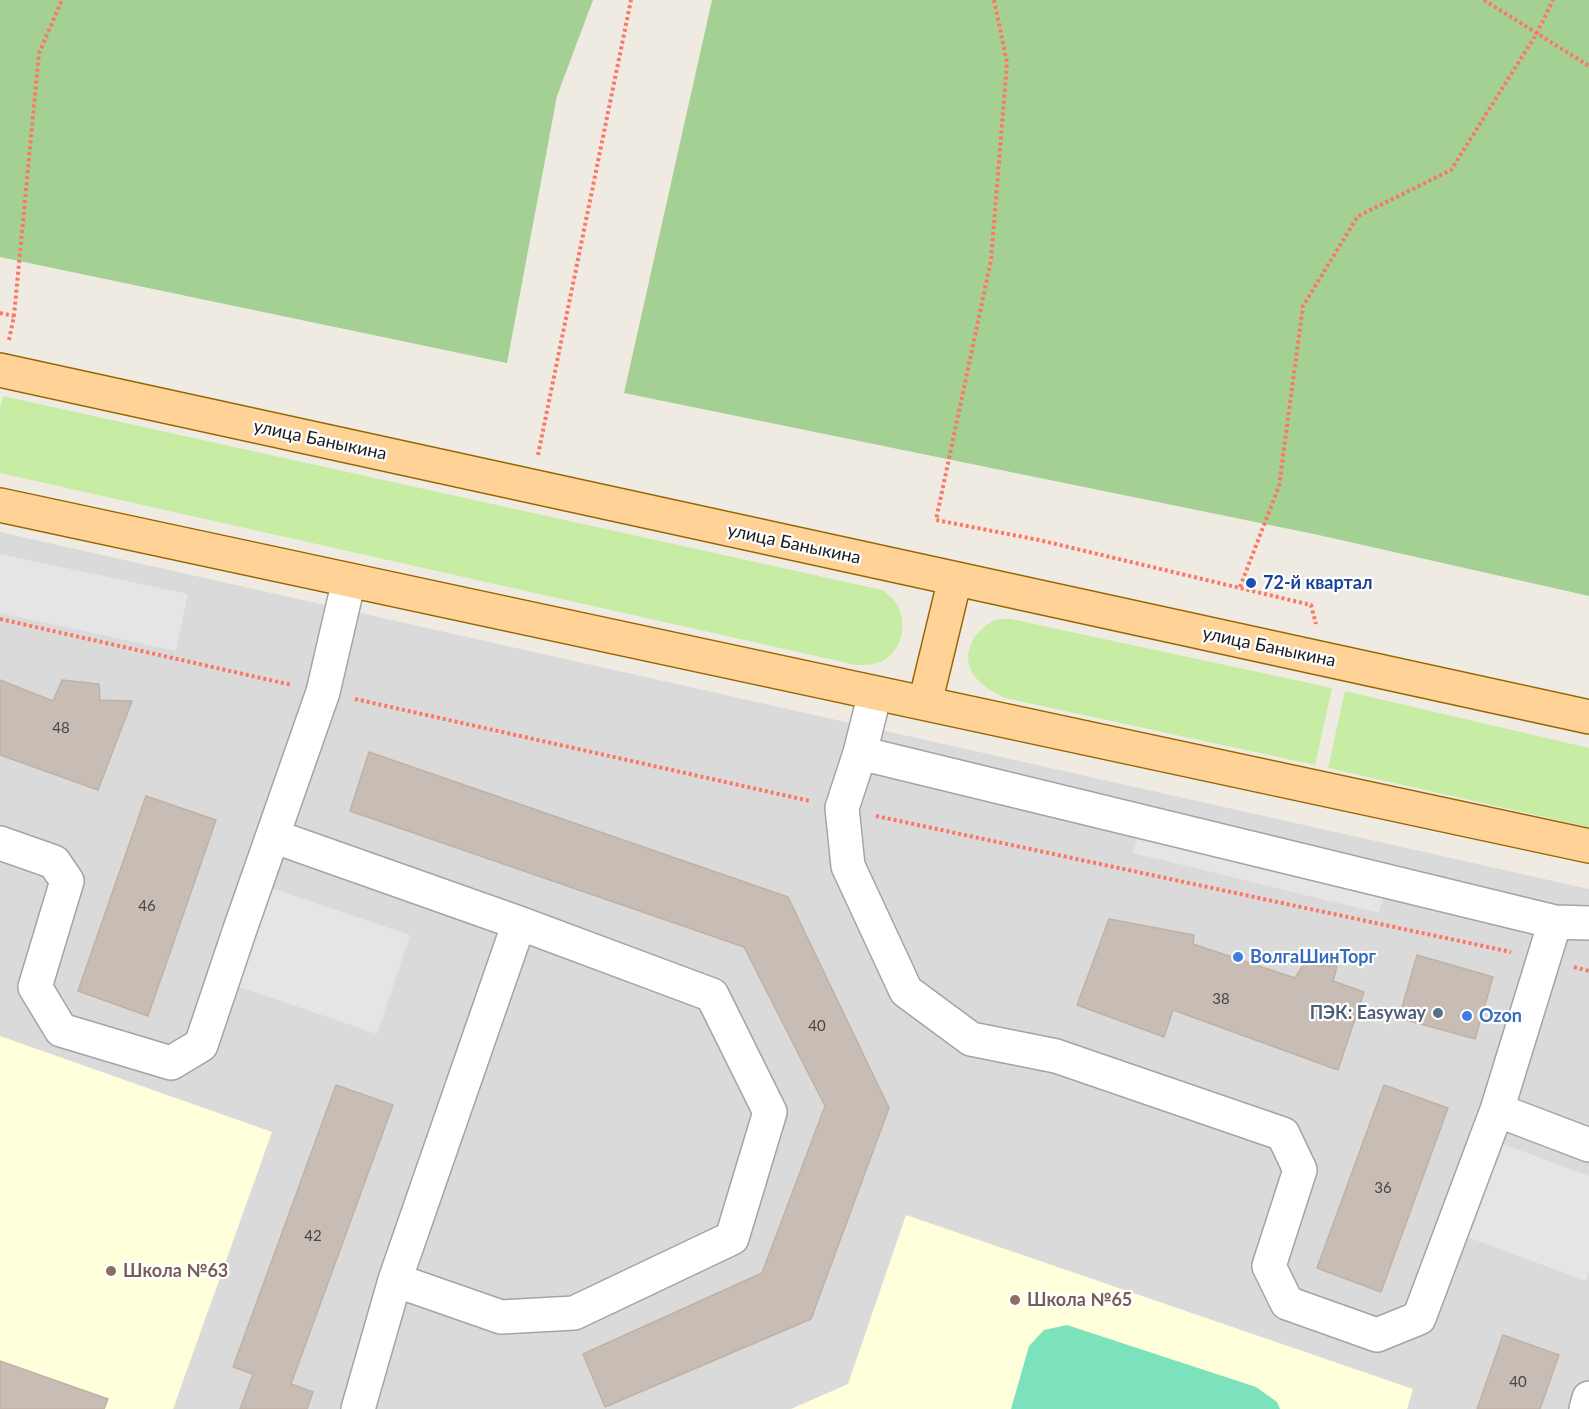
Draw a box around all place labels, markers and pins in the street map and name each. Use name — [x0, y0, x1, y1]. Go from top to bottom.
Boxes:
place label: 72-й квартал — [1263, 572, 1373, 594]
marker: 72-й квартал — [1244, 576, 1258, 590]
place label: ВолгаШинТорг — [1250, 946, 1376, 968]
marker: ВолгаШинТорг — [1231, 950, 1245, 964]
place label: ПЭК: Easyway — [1310, 1002, 1426, 1024]
place label: Ozon — [1479, 1005, 1522, 1027]
marker: ПЭК: Easyway — [1431, 1006, 1445, 1020]
marker: Ozon — [1460, 1009, 1474, 1023]
place label: Школа №63 — [123, 1260, 228, 1282]
marker: Школа №63 — [104, 1264, 118, 1278]
place label: Школа №65 — [1027, 1289, 1132, 1311]
marker: Школа №65 — [1008, 1293, 1022, 1307]

